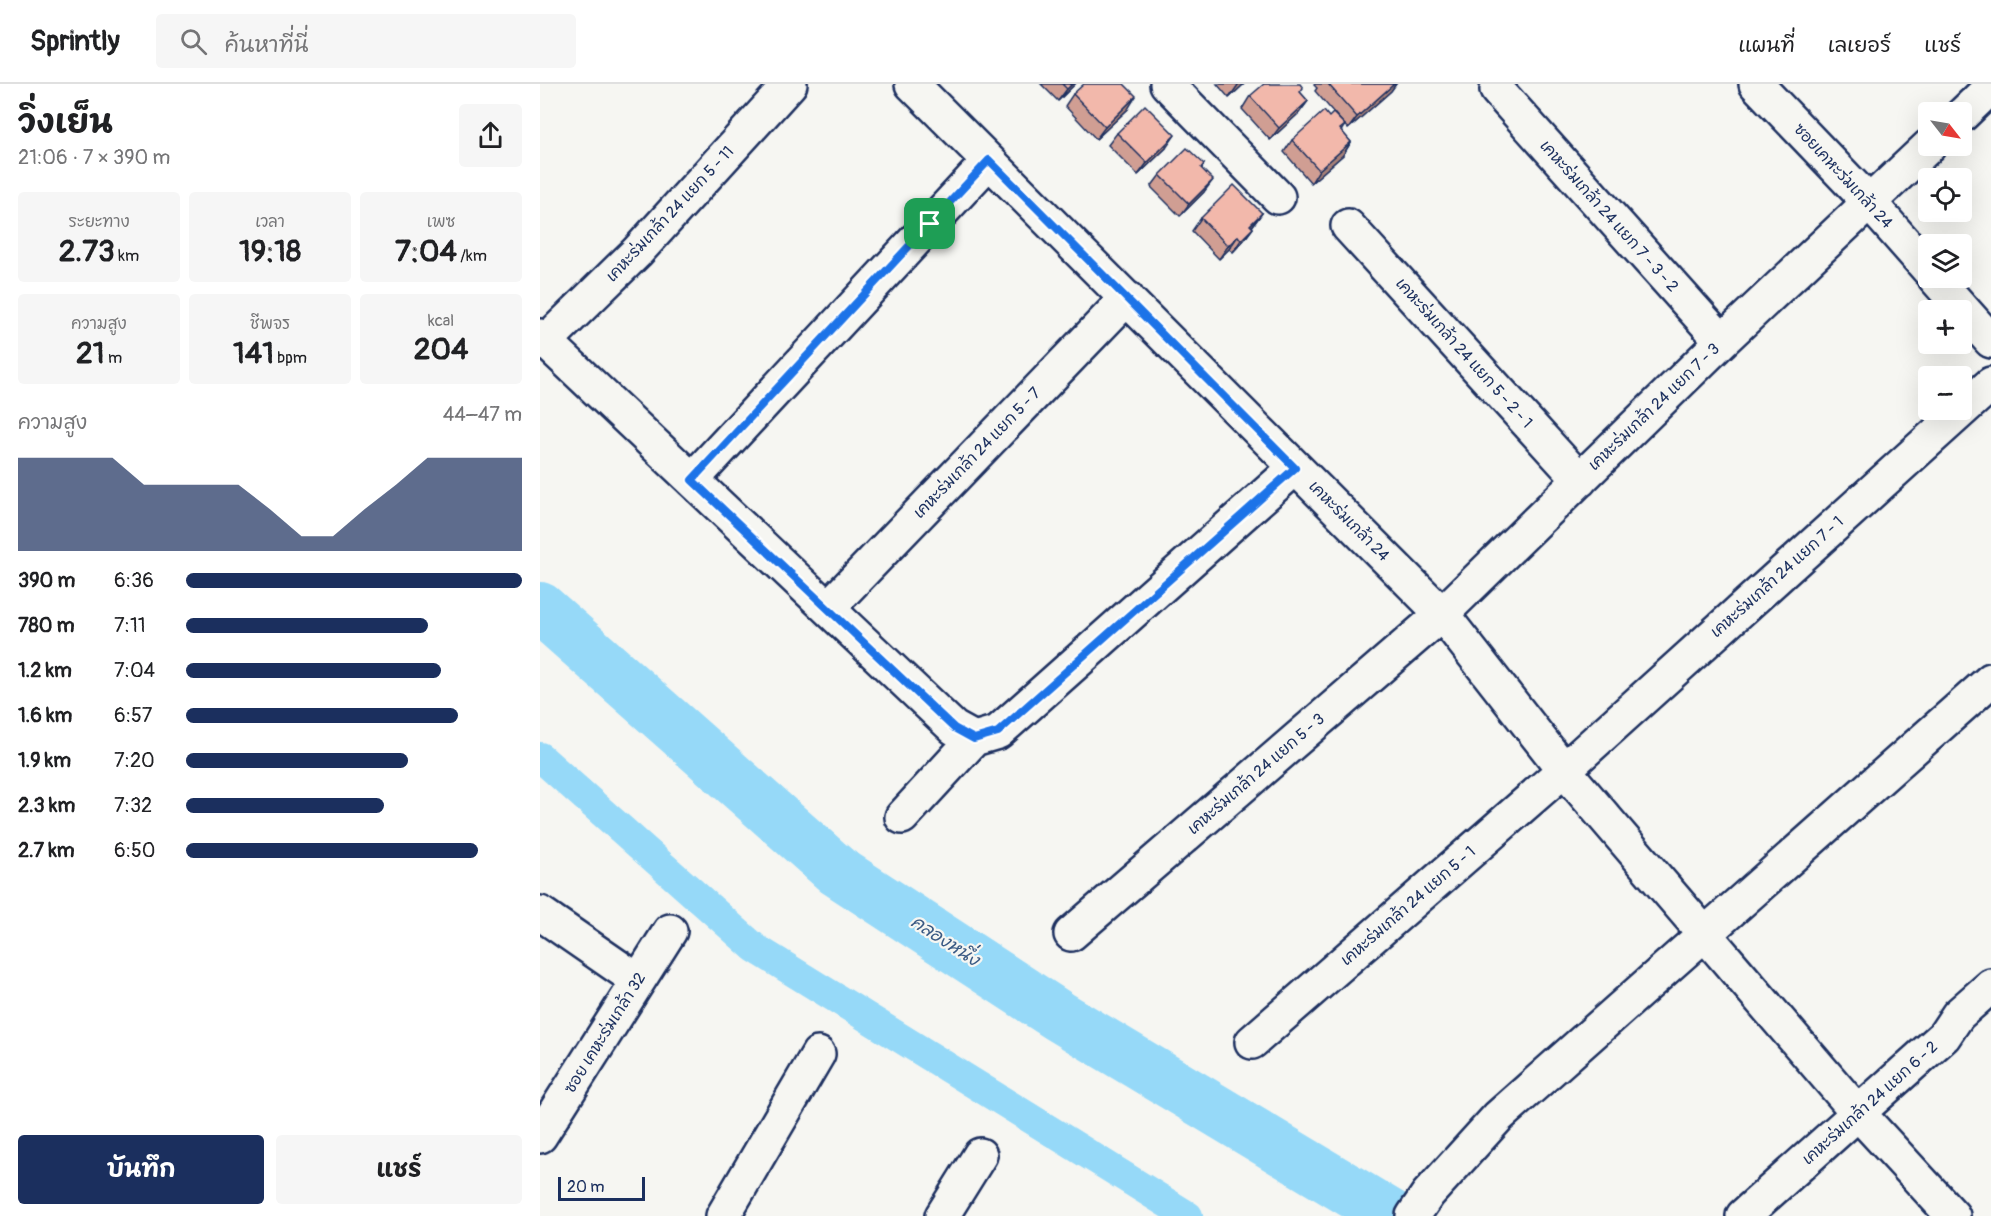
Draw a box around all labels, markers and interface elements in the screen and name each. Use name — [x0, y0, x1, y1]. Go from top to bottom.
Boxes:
search box — [156, 14, 576, 68]
text: Sprintly — [30, 24, 120, 59]
icon: search — [177, 25, 210, 58]
text: ค้นหาที่นี่ — [225, 31, 308, 59]
text: แผนที่ — [1738, 32, 1795, 59]
text: เลเยอร์ — [1828, 32, 1891, 59]
text: แชร์ — [1924, 32, 1961, 59]
text: วิ่งเย็น — [18, 102, 113, 143]
north arrow — [1918, 102, 1972, 156]
map controls — [1918, 102, 1972, 420]
button: share — [459, 104, 522, 167]
street label: ซอยเคหะร่มเกล้า 24 — [1789, 118, 1898, 233]
street label: เคหะร่มเกล้า 24 แยก 7 - 3 - 2 — [1535, 135, 1684, 296]
street label: เคหะร่มเกล้า 24 แยก 5 - 11 — [600, 140, 738, 286]
text: 21:06 · 7 × 390 m — [18, 145, 170, 170]
button: locate — [1918, 168, 1972, 222]
pin — [904, 198, 955, 249]
icon: arrive — [913, 207, 946, 240]
text: ระยะทาง — [68, 212, 130, 232]
text: เวลา — [255, 212, 285, 232]
text: เพซ — [427, 212, 455, 232]
text: 2.73 — [59, 233, 115, 270]
text: 19:18 — [239, 233, 301, 270]
text: 7:04 — [395, 233, 457, 270]
button: layers — [1918, 234, 1972, 288]
text: km — [115, 246, 139, 266]
text: /km — [457, 246, 487, 266]
street label: เคหะร่มเกล้า 24 แยก 5 - 2 - 1 — [1391, 272, 1538, 432]
button: + — [1918, 300, 1972, 354]
text: kcal — [428, 311, 454, 331]
text: ความสูง — [71, 314, 127, 334]
text: ชีพจร — [250, 314, 290, 334]
text: 204 — [414, 331, 468, 368]
text: 21 — [76, 335, 104, 372]
text: 141 — [233, 335, 274, 372]
street label: เคหะร่มเกล้า 24 แยก 7 - 3 — [1583, 338, 1724, 475]
text: m — [104, 348, 122, 368]
text: bpm — [274, 348, 307, 368]
button: − — [1918, 366, 1972, 420]
street label: เคหะร่มเกล้า 24 แยก 5 - 7 — [908, 381, 1045, 523]
text: 44–47 m — [443, 402, 522, 427]
text: ความสูง — [18, 410, 87, 435]
street label: เคหะร่มเกล้า 24 — [1305, 475, 1395, 565]
street label: เคหะร่มเกล้า 24 แยก 7 - 1 — [1705, 510, 1848, 642]
text: 390 m — [18, 568, 75, 593]
text: 6:36 — [114, 568, 154, 593]
text: 780 m — [18, 613, 74, 638]
text: 7:11 — [114, 613, 146, 638]
text: 1.2 km — [18, 658, 72, 683]
text: 7:04 — [114, 658, 155, 683]
text: 1.6 km — [18, 703, 72, 728]
text: 6:57 — [114, 703, 152, 728]
street label: เคหะร่มเกล้า 24 แยก 5 - 3 — [1182, 707, 1329, 839]
text: 1.9 km — [18, 748, 71, 773]
text: 7:20 — [114, 748, 155, 773]
text: 2.3 km — [18, 793, 75, 818]
text: 7:32 — [114, 793, 152, 818]
text: 2.7 km — [18, 838, 75, 863]
text: 6:50 — [114, 838, 155, 863]
street label: เคหะร่มเกล้า 24 แยก 5 - 1 — [1335, 840, 1480, 970]
water label: คลองหนึ่ง — [906, 906, 988, 973]
street label: ซอย เคหะร่มเกล้า 32 — [558, 968, 650, 1097]
street label: เคหะร่มเกล้า 24 แยก 6 - 2 — [1797, 1035, 1942, 1169]
button: บันทึก — [18, 1135, 264, 1204]
button: แชร์ — [276, 1135, 522, 1204]
scale bar — [558, 1174, 645, 1202]
text: 20 m — [567, 1177, 605, 1197]

